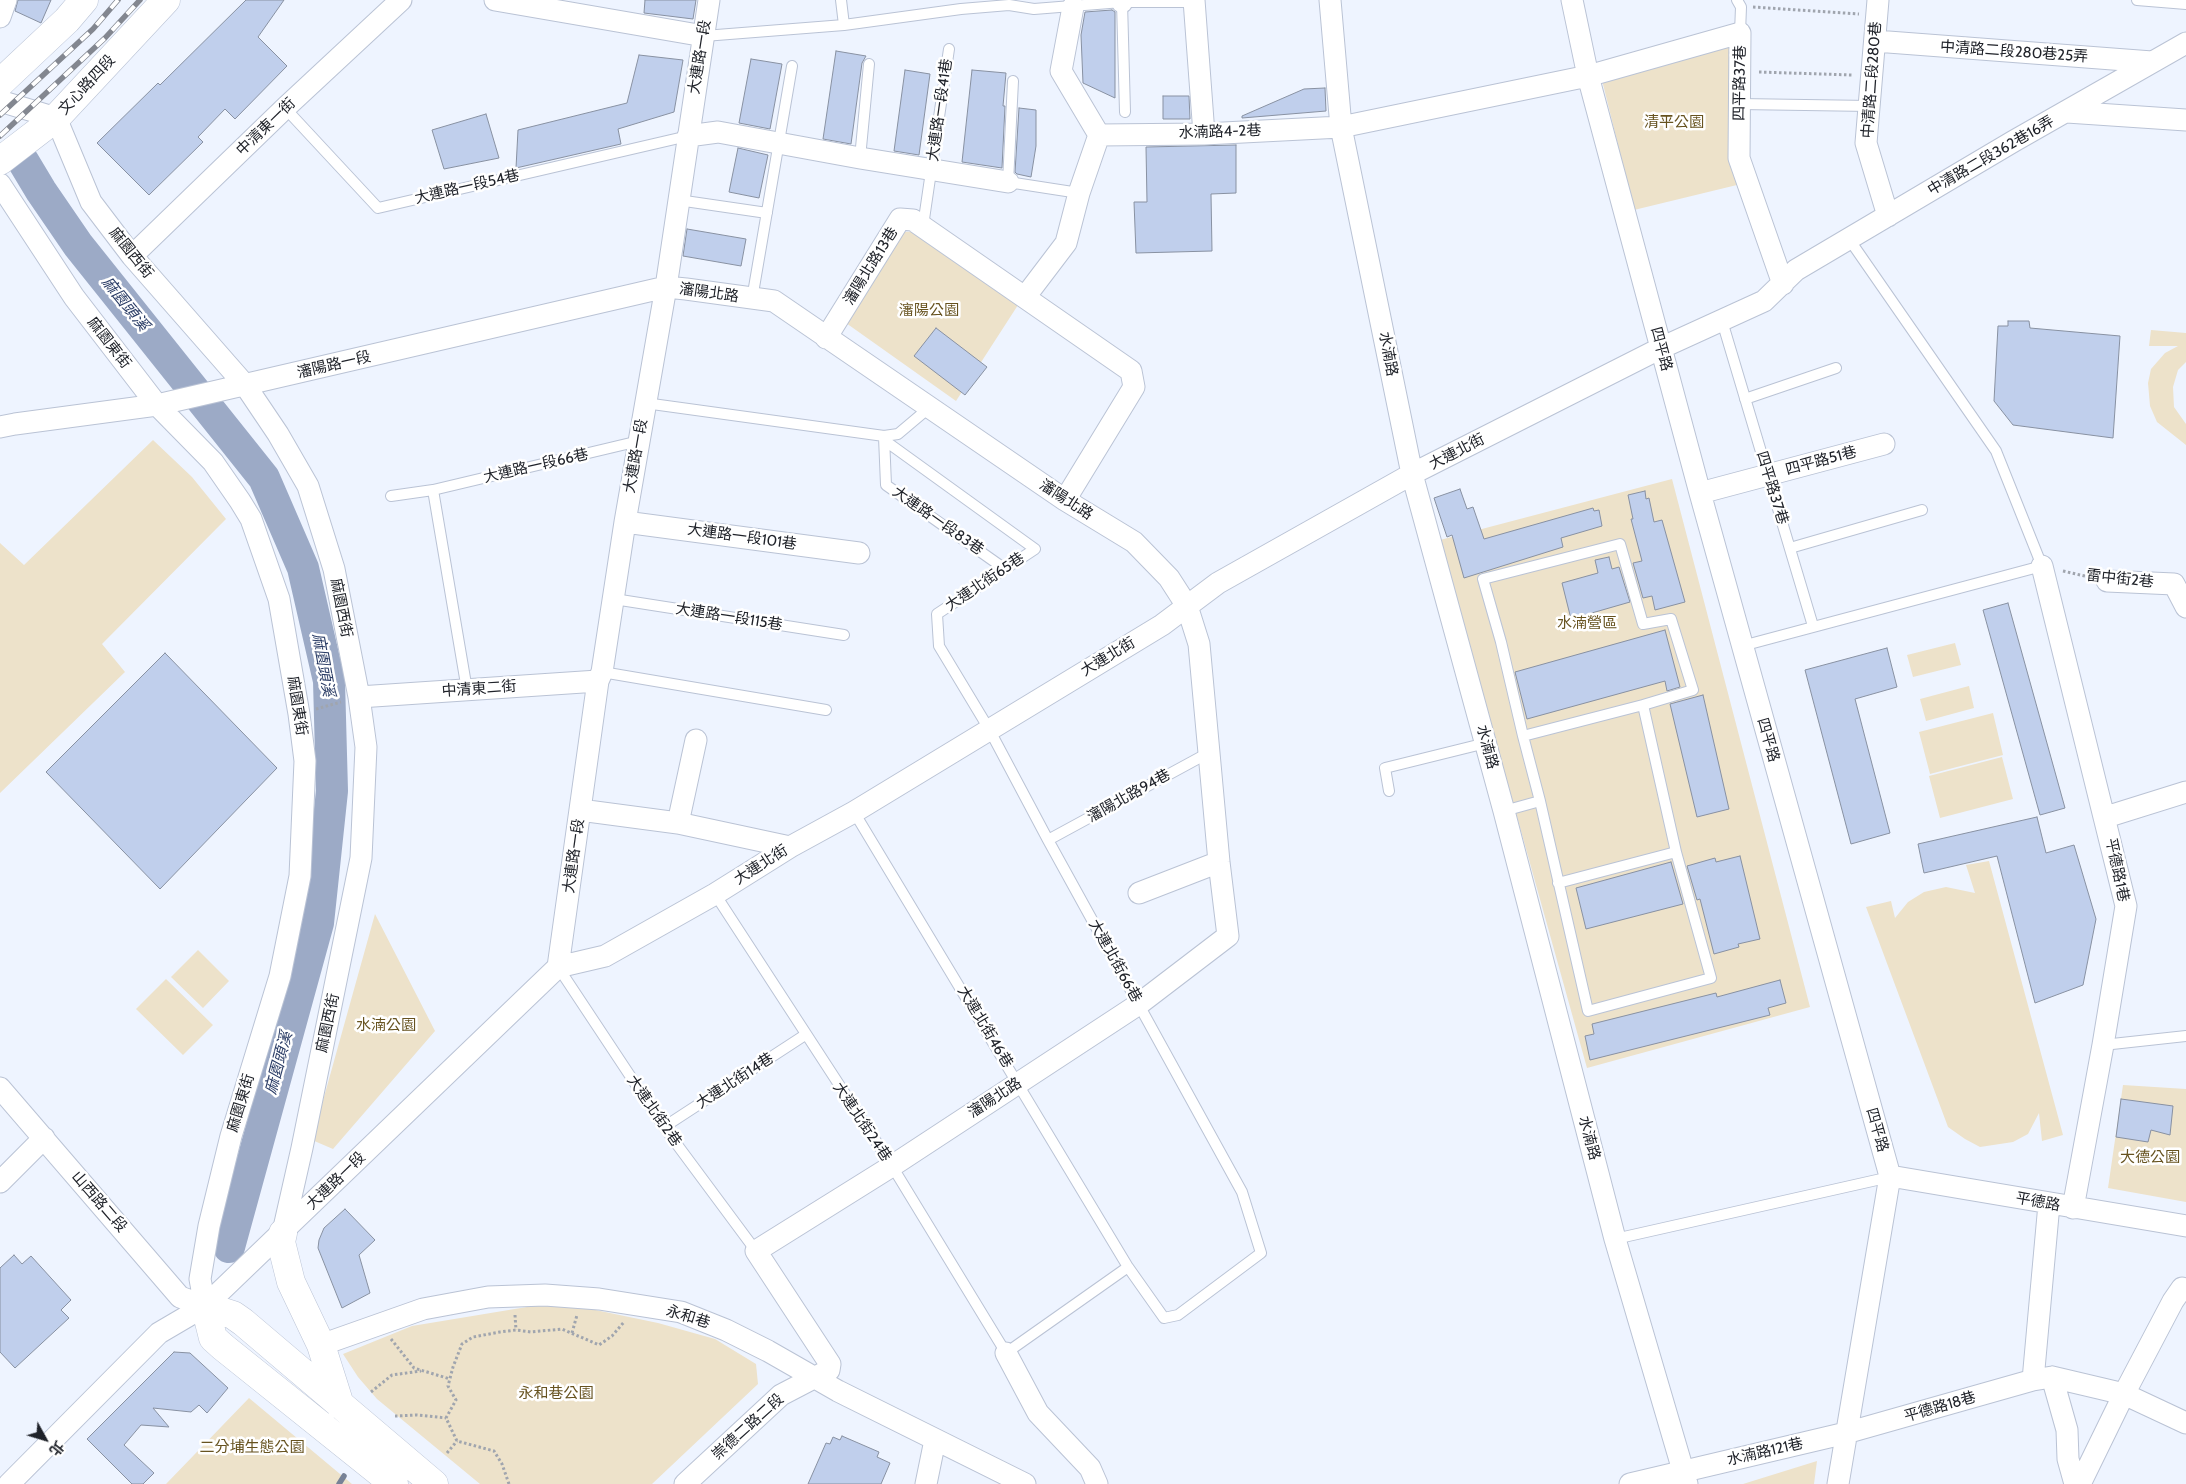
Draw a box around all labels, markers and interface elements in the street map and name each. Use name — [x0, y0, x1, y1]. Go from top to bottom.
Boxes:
street label: 大連路一段 — [685, 19, 715, 95]
street label: 中清路二段280巷 — [1859, 21, 1885, 139]
street label: 中清路二段280巷25弄 — [1939, 38, 2089, 66]
street label: 四平路37巷 — [1730, 45, 1750, 121]
street label: 文心路四段 — [55, 51, 119, 119]
street label: 大連路一段41巷 — [924, 57, 956, 163]
street label: 中清東一街 — [233, 94, 299, 160]
street label: 中清路二段362巷16弄 — [1925, 112, 2057, 200]
park label: 清平公園 — [1644, 114, 1704, 132]
street label: 水湳路4-2巷 — [1178, 122, 1262, 142]
street label: 大連路一段54巷 — [413, 166, 521, 208]
street label: 麻園西街 — [105, 224, 157, 282]
street label: 瀋陽北路13巷 — [840, 224, 902, 308]
water label: 麻園頭溪 — [97, 273, 153, 335]
street label: 瀋陽北路 — [678, 280, 740, 306]
park label: 瀋陽公園 — [899, 302, 959, 320]
street label: 麻園東街 — [83, 314, 135, 372]
street label: 四平路 — [1646, 325, 1676, 373]
street label: 水湳路 — [1375, 330, 1401, 378]
street label: 瀋陽路一段 — [295, 348, 373, 382]
street label: 大連路一段 — [621, 418, 651, 494]
street label: 大連北街 — [1426, 430, 1488, 474]
street label: 四平路51巷 — [1783, 443, 1859, 479]
street label: 大連路一段66巷 — [482, 445, 590, 487]
street label: 四平路37巷 — [1752, 449, 1792, 527]
street label: 瀋陽北路 — [1036, 476, 1096, 524]
street label: 大連路一段83巷 — [889, 483, 987, 559]
street label: 大連路一段101巷 — [686, 520, 798, 554]
street label: 大連北街65巷 — [942, 549, 1028, 615]
street label: 雷中街2巷 — [2085, 567, 2155, 591]
street label: 麻園西街 — [326, 577, 356, 639]
street label: 大連路一段115巷 — [674, 600, 784, 634]
park label: 水湳營區 — [1557, 615, 1617, 633]
water label: 麻園頭溪 — [308, 632, 338, 698]
street label: 大連北街 — [1078, 634, 1138, 680]
street label: 麻園東街 — [283, 675, 311, 737]
street label: 中清東二街 — [441, 677, 517, 701]
street label: 四平路 — [1753, 716, 1783, 764]
street label: 水湳路 — [1472, 723, 1502, 771]
street label: 瀋陽北路94巷 — [1084, 766, 1174, 826]
street label: 大連路一段 — [560, 818, 588, 894]
street label: 平德路1巷 — [2101, 836, 2133, 904]
street label: 大連北街 — [731, 841, 791, 889]
street label: 大連北街66巷 — [1085, 916, 1145, 1006]
street label: 大連北街46巷 — [954, 983, 1016, 1071]
street label: 麻園西街 — [313, 992, 343, 1054]
park label: 水湳公園 — [356, 1017, 416, 1035]
water label: 麻園頭溪 — [261, 1030, 297, 1096]
street label: 大連北街14巷 — [693, 1049, 777, 1113]
street label: 麻園東街 — [224, 1072, 258, 1134]
street label: 大連北街2巷 — [623, 1072, 685, 1150]
street label: 瀋陽北路 — [965, 1074, 1025, 1122]
street label: 大連北街24巷 — [829, 1079, 895, 1165]
street label: 四平路 — [1862, 1106, 1892, 1154]
street label: 水湳路 — [1574, 1114, 1604, 1162]
street label: 大連路一段 — [303, 1148, 369, 1214]
park label: 大德公園 — [2120, 1149, 2180, 1167]
street label: 山西路二段 — [68, 1168, 130, 1236]
street label: 平德路 — [2014, 1189, 2062, 1215]
street label: 永和巷 — [664, 1302, 712, 1332]
park label: 永和巷公園 — [519, 1385, 593, 1403]
street label: 平德路18巷 — [1902, 1388, 1978, 1426]
street label: 崇德二路二段 — [709, 1390, 787, 1464]
north arrow — [20, 1414, 70, 1464]
street label: 水湳路121巷 — [1725, 1434, 1805, 1470]
text: 北 — [45, 1437, 68, 1460]
park label: 二分埔生態公園 — [200, 1439, 304, 1457]

